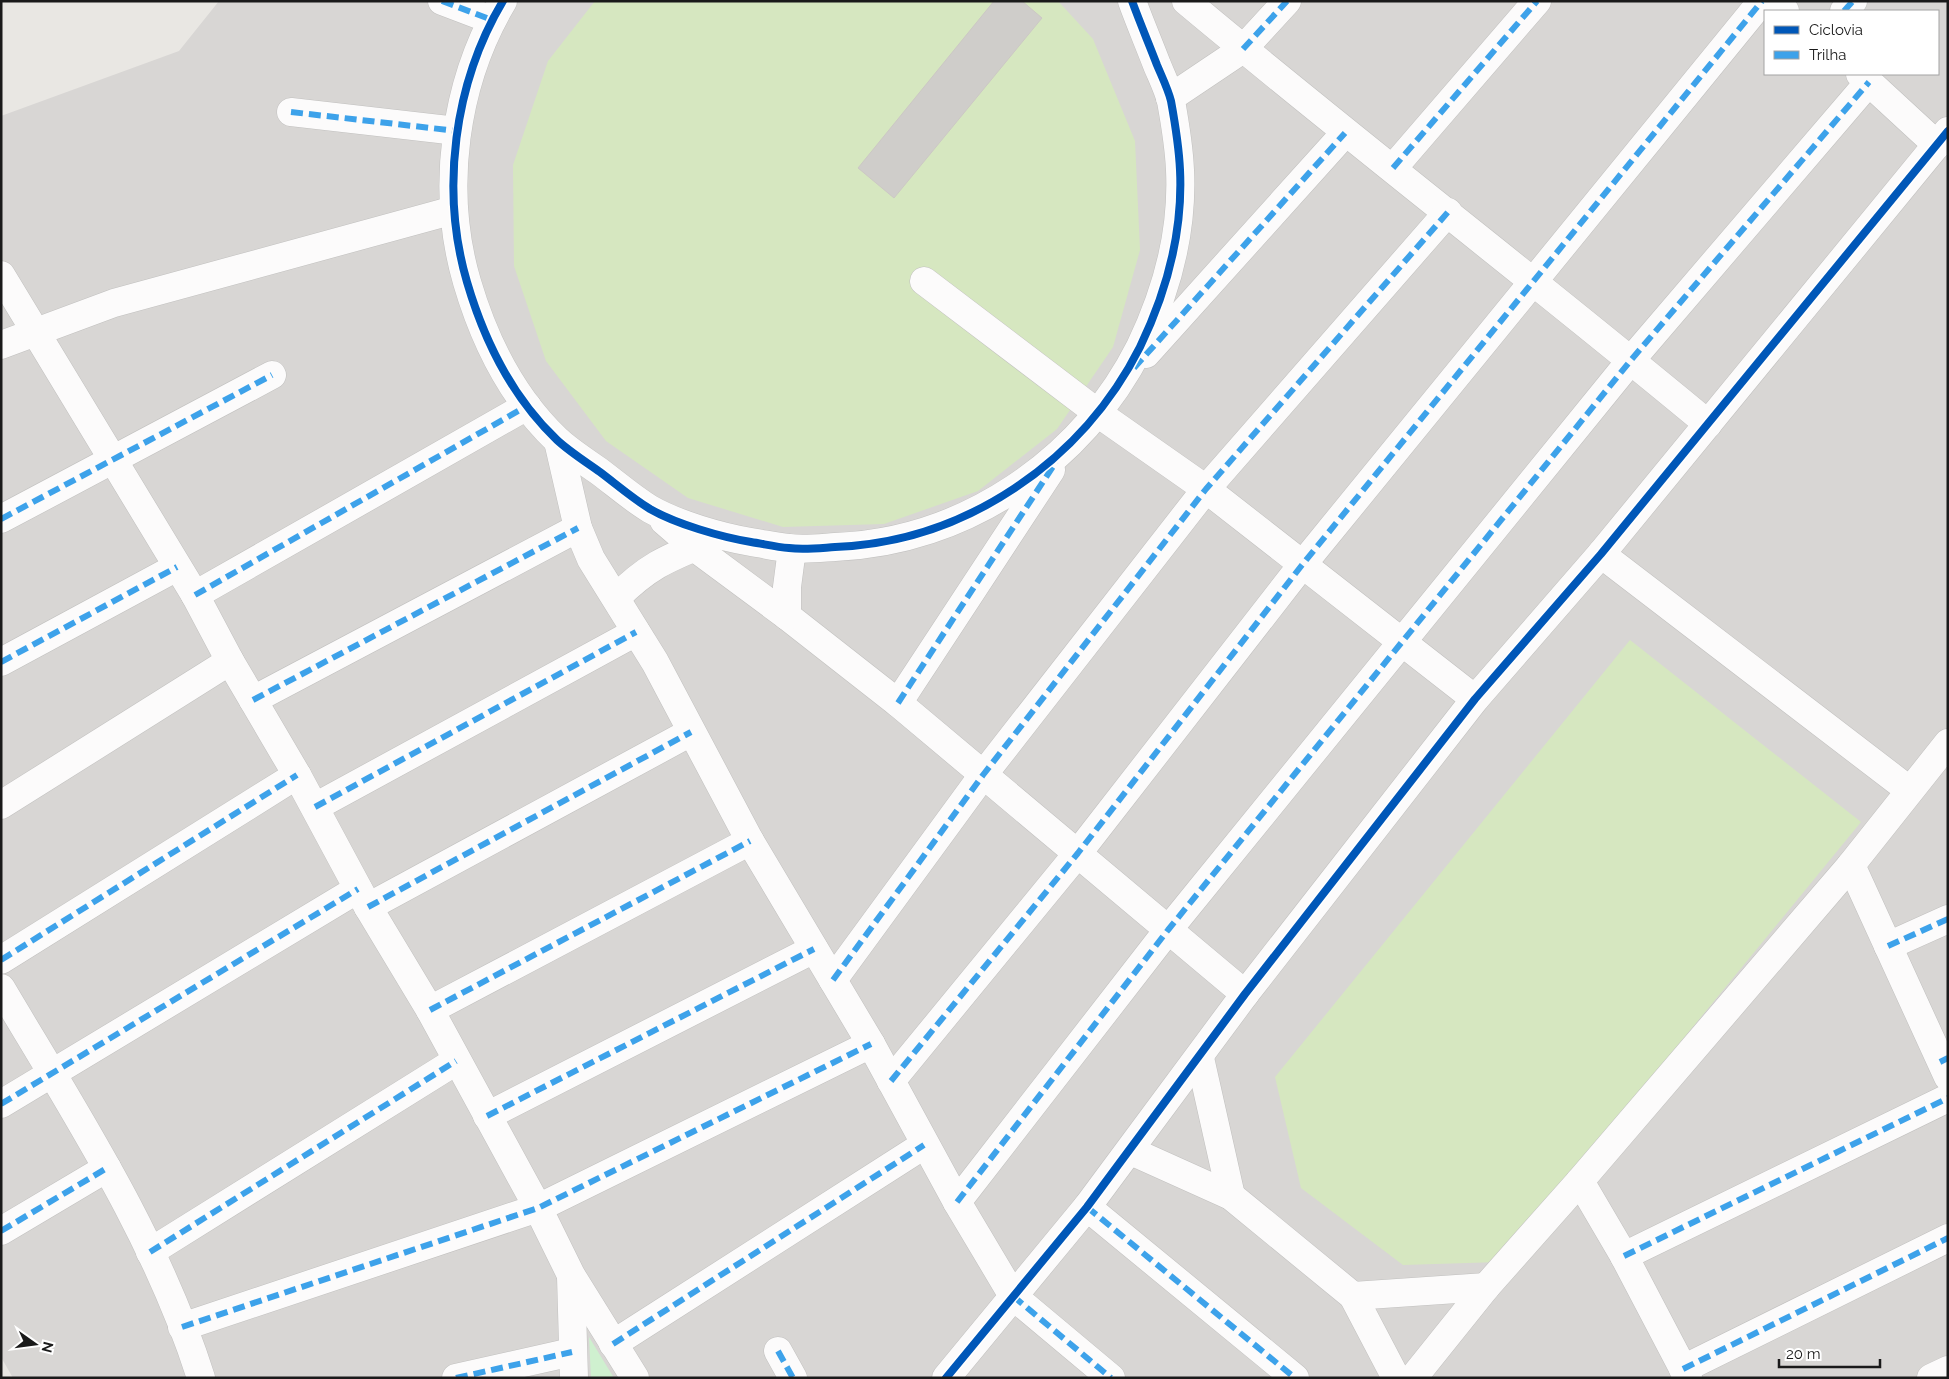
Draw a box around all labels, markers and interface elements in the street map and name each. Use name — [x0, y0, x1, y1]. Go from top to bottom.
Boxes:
legend — [1764, 10, 1939, 75]
text: Ciclovia — [1809, 21, 1863, 39]
text: Trilha — [1809, 46, 1846, 64]
north arrow — [10, 1319, 60, 1369]
scale bar — [1779, 1336, 1880, 1368]
text: N — [39, 1340, 57, 1354]
text: 20 m — [1786, 1345, 1821, 1363]

